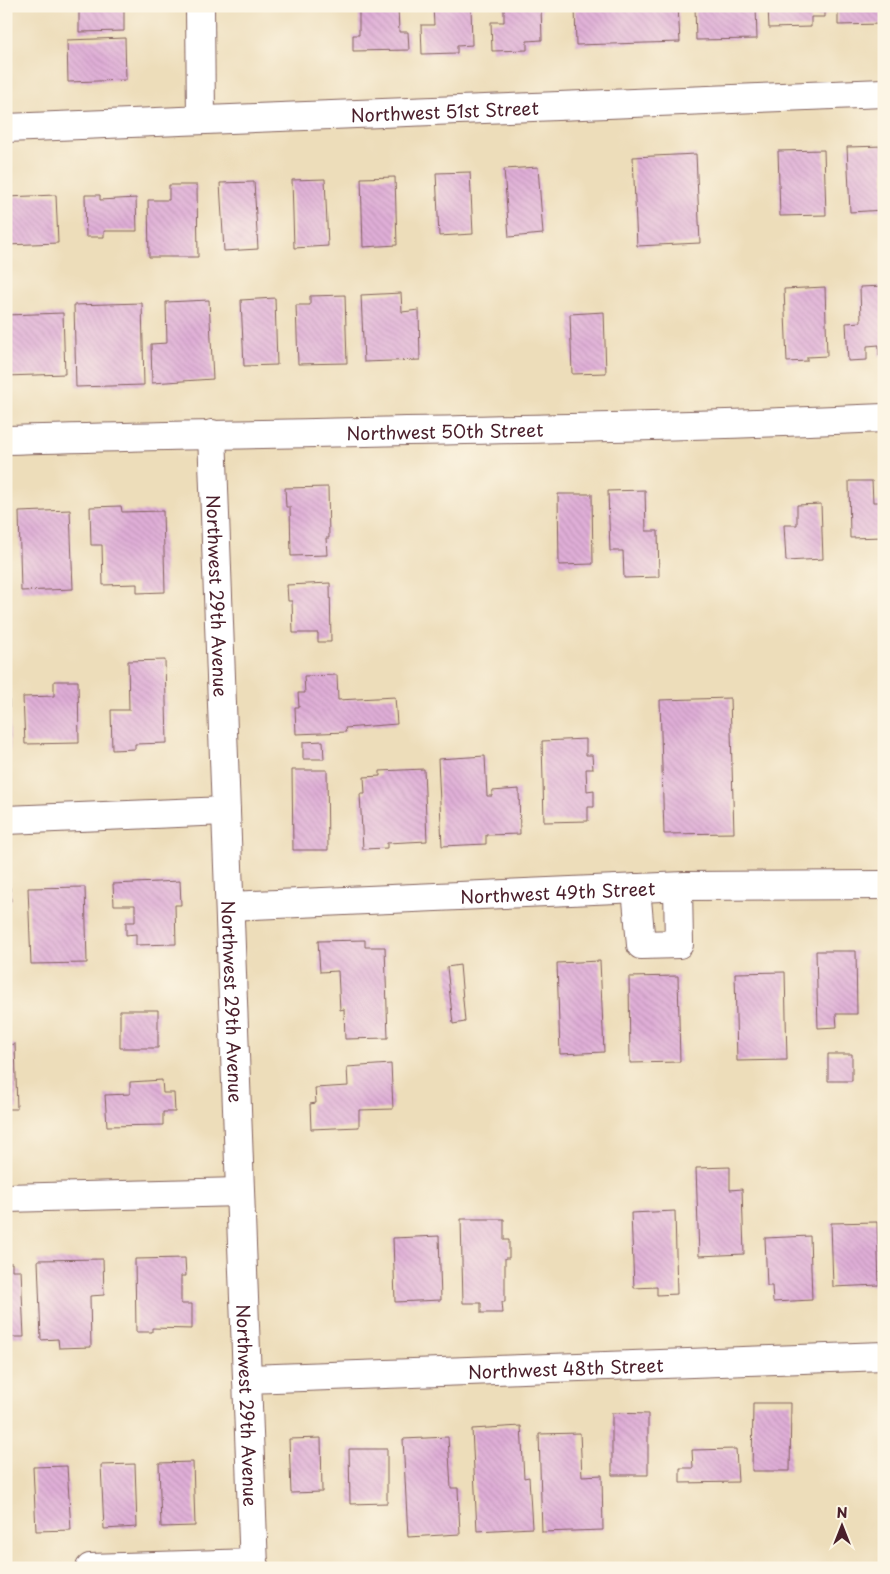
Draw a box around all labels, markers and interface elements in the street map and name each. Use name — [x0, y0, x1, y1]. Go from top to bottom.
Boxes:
street label: Northwest 51st Street — [350, 93, 539, 128]
street label: Northwest 50th Street — [346, 415, 544, 446]
street label: Northwest 29th Avenue — [201, 494, 235, 698]
street label: Northwest 49th Street — [460, 874, 656, 909]
street label: Northwest 29th Avenue — [216, 900, 250, 1103]
street label: Northwest 29th Avenue — [231, 1304, 265, 1507]
street label: Northwest 48th Street — [468, 1350, 664, 1385]
north arrow — [818, 1502, 868, 1552]
text: N — [836, 1502, 848, 1523]

